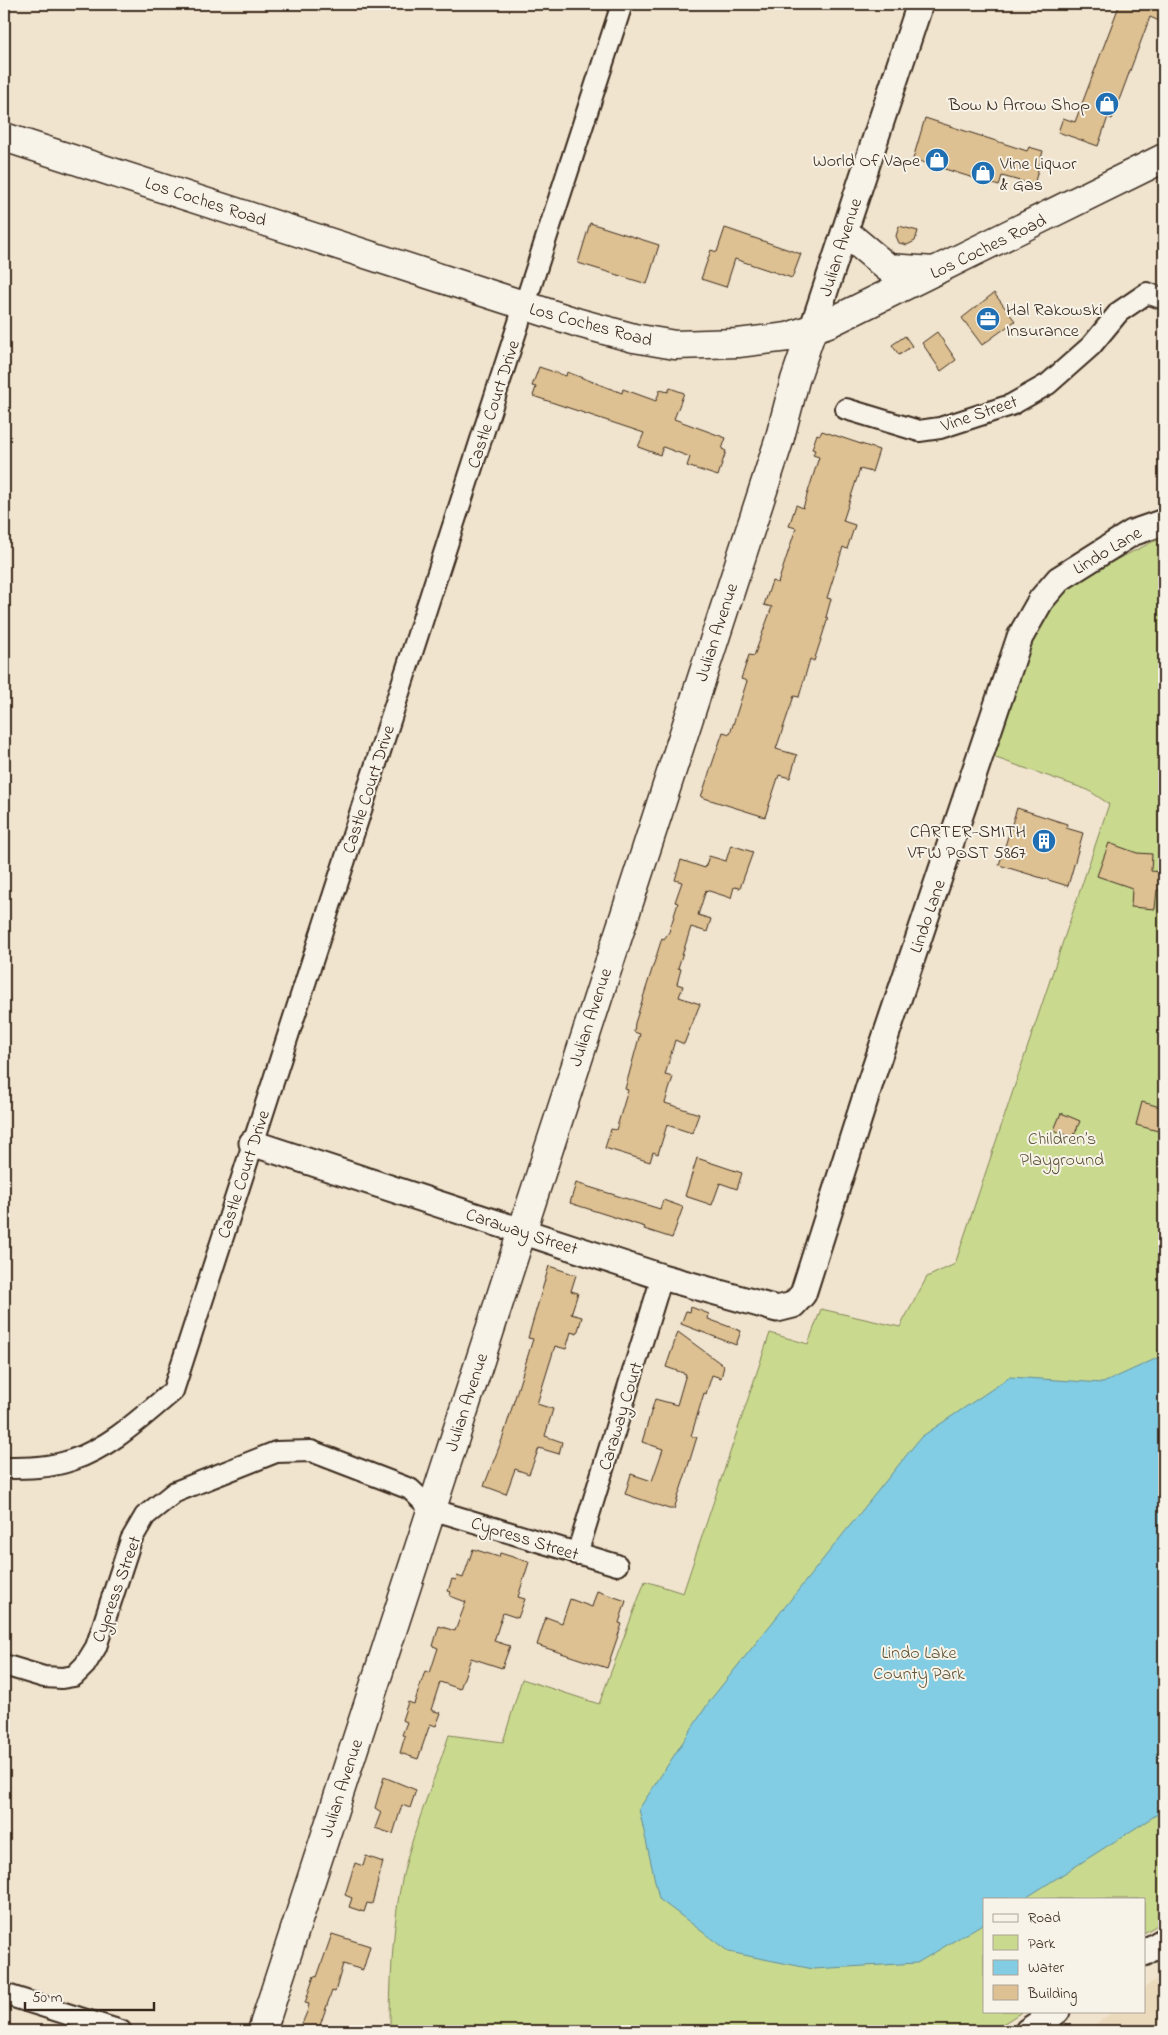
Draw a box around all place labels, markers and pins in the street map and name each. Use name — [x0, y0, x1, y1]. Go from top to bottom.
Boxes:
shop icon: Bow N Arrow Shop — [1094, 91, 1120, 117]
place label: Bow N Arrow Shop — [947, 93, 1090, 119]
shop icon: World Of Vape — [924, 147, 950, 173]
place label: World Of Vape — [813, 149, 921, 175]
place label: Vine Liquor & Gas — [999, 152, 1077, 199]
shop icon: Vine Liquor & Gas — [970, 160, 996, 186]
place label: Hal Rakowski Insurance — [1006, 298, 1103, 345]
office icon: Hal Rakowski Insurance — [975, 306, 1001, 332]
place label: CARTER-SMITH VFW POST 5867 — [907, 820, 1027, 867]
building icon: CARTER-SMITH VFW POST 5867 — [1031, 828, 1057, 854]

